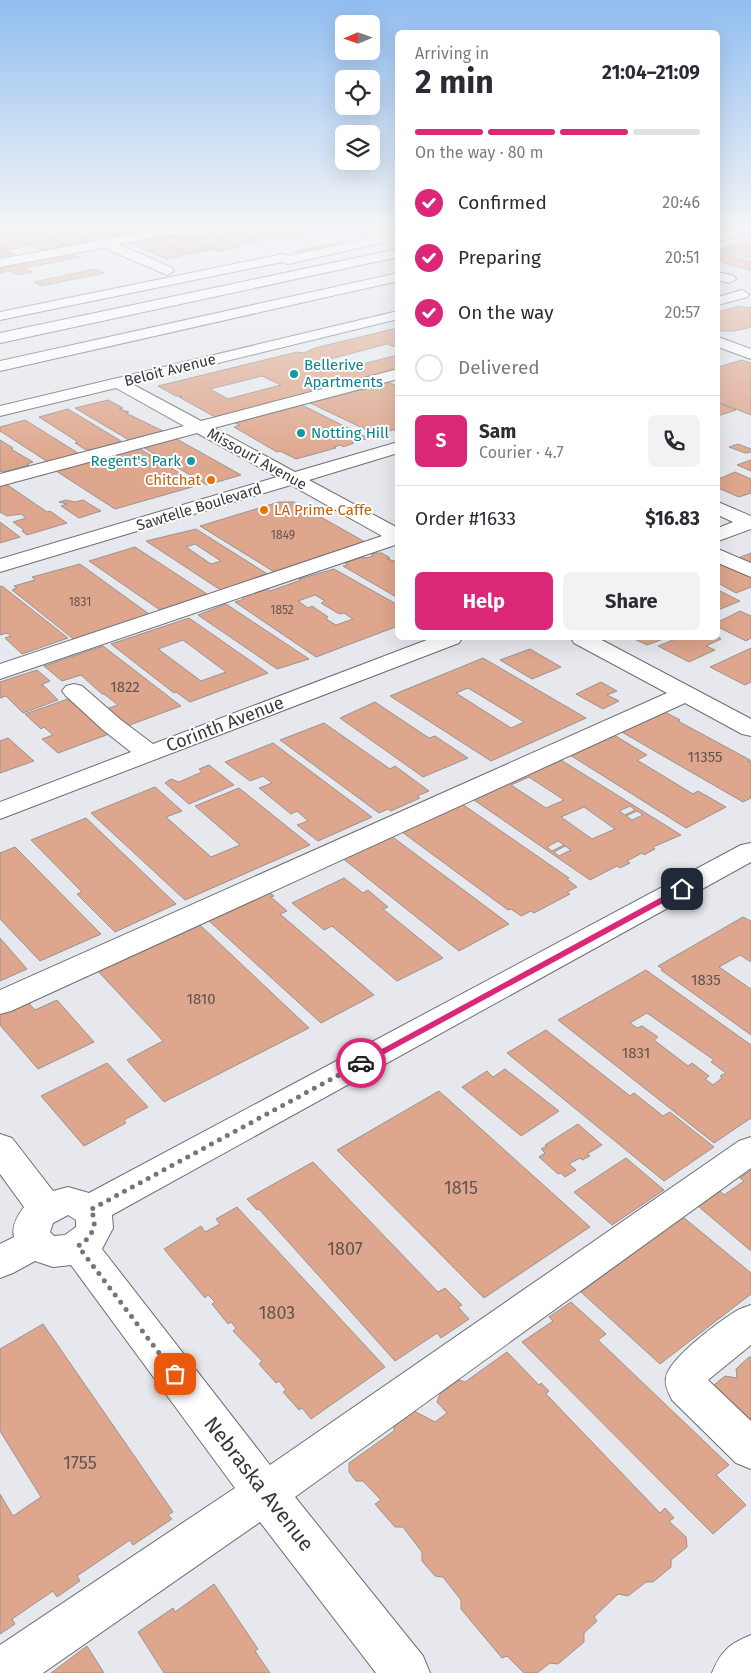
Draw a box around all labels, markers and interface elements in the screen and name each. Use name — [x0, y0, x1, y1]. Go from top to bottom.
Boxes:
north arrow — [335, 15, 380, 60]
map controls — [335, 15, 380, 170]
text: Arriving in — [415, 44, 489, 63]
text: 21:04–21:09 — [602, 61, 700, 84]
text: 2 min — [415, 63, 494, 101]
button: locate — [335, 70, 380, 115]
button: layers — [335, 125, 380, 170]
text: On the way · 80 m — [415, 143, 543, 162]
icon: check — [415, 189, 443, 217]
text: Confirmed — [458, 191, 547, 214]
text: 20:46 — [662, 193, 700, 212]
icon: check — [415, 244, 443, 272]
text: Preparing — [458, 246, 541, 269]
text: 20:51 — [665, 248, 700, 267]
icon: check — [415, 299, 443, 327]
text: On the way — [458, 301, 554, 324]
text: 20:57 — [665, 303, 700, 322]
street label: Beloit Avenue — [122, 350, 218, 390]
place label: Bellerive Apartments — [304, 356, 383, 391]
text: Delivered — [458, 356, 540, 379]
marker: Bellerive Apartments — [288, 368, 300, 380]
button: phone — [648, 415, 700, 467]
text: Sam — [479, 420, 516, 443]
street label: Missouri Avenue — [204, 424, 310, 494]
place label: Notting Hill — [311, 424, 389, 442]
marker: Notting Hill — [295, 427, 307, 439]
text: S — [436, 429, 446, 452]
text: Courier · 4.7 — [479, 443, 564, 462]
place label: Regent's Park — [91, 452, 181, 470]
marker: Regent's Park — [185, 455, 197, 467]
place label: Chitchat — [145, 471, 202, 489]
marker: Chitchat — [205, 474, 217, 486]
street label: Sawtelle Boulevard — [134, 479, 264, 535]
place label: LA Prime Caffe — [274, 501, 372, 519]
marker: LA Prime Caffe — [258, 504, 270, 516]
text: Order #1633 — [415, 507, 516, 530]
text: $16.83 — [645, 507, 700, 530]
house number: 1849 — [271, 528, 295, 542]
button: Help — [415, 572, 553, 630]
button: Share — [563, 572, 700, 630]
house number: 1831 — [69, 595, 91, 609]
house number: 1852 — [270, 603, 294, 617]
house number: 1822 — [110, 678, 140, 696]
street label: Corinth Avenue — [163, 691, 287, 757]
house number: 11355 — [687, 748, 723, 766]
pin — [661, 868, 703, 910]
icon: home — [668, 875, 696, 903]
house number: 1835 — [691, 971, 721, 989]
house number: 1810 — [186, 990, 216, 1008]
courier — [336, 1038, 386, 1088]
house number: 1831 — [622, 1044, 650, 1062]
icon: car — [347, 1049, 375, 1077]
house number: 1815 — [444, 1177, 478, 1199]
house number: 1807 — [327, 1238, 363, 1260]
house number: 1803 — [259, 1302, 295, 1324]
pin — [154, 1353, 196, 1395]
icon: bag — [161, 1360, 189, 1388]
street label: Nebraska Avenue — [198, 1411, 320, 1557]
house number: 1755 — [63, 1452, 97, 1474]

